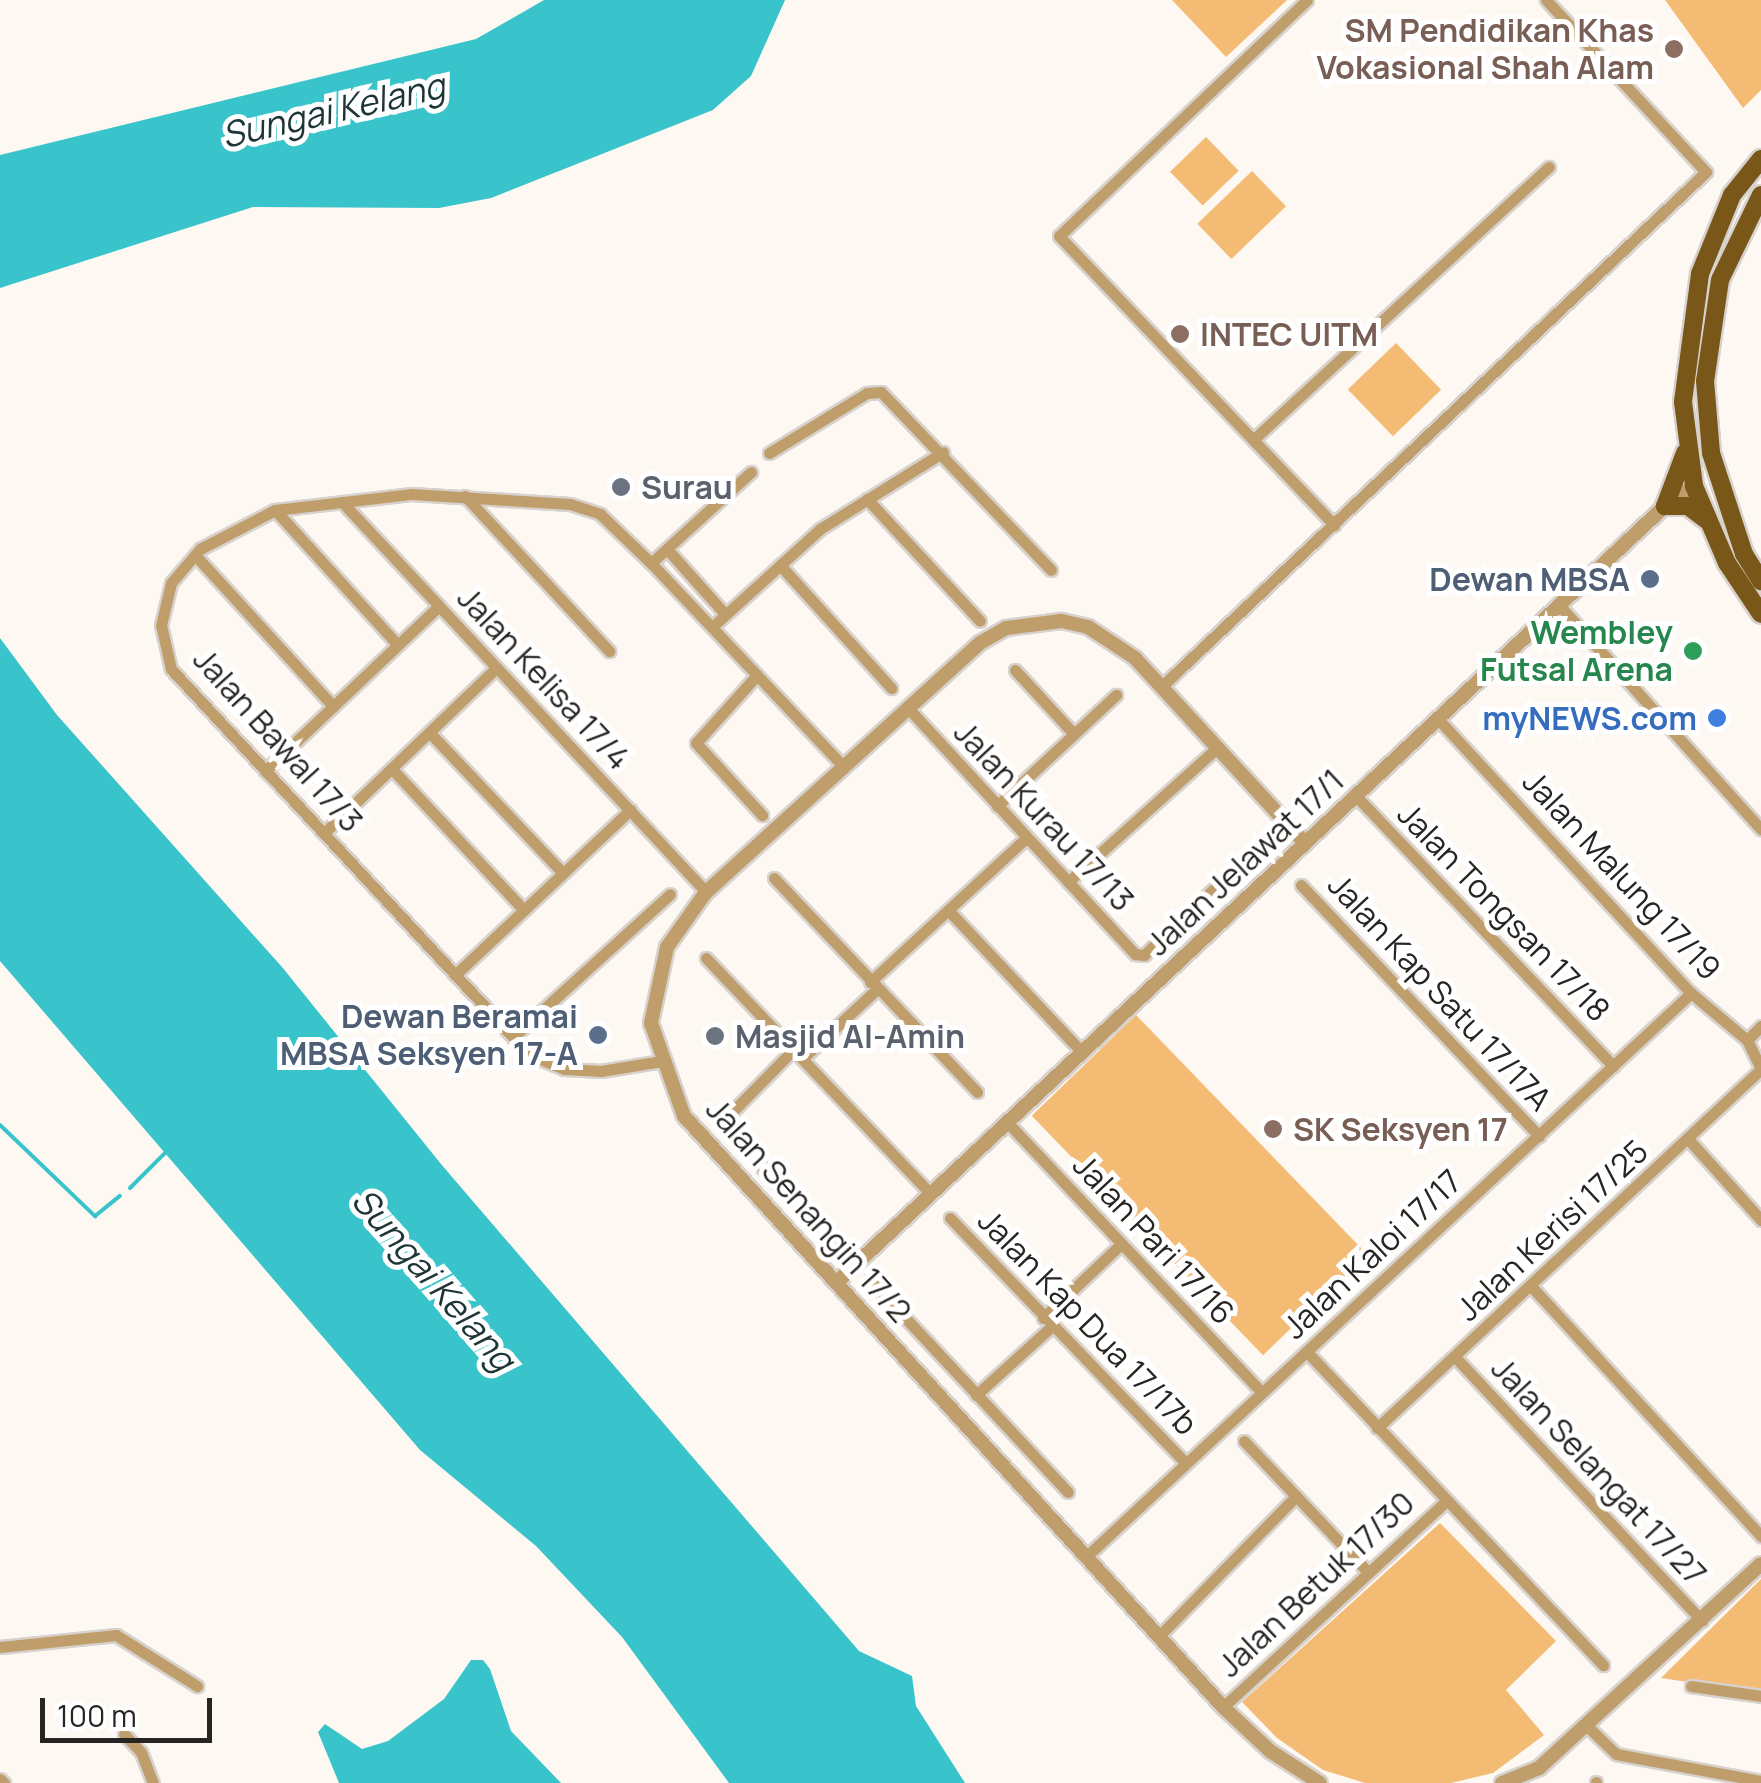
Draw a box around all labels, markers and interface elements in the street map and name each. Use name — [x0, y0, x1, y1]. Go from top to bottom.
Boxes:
place label: SM Pendidikan Khas Vokasional Shah Alam — [1317, 12, 1654, 87]
marker: SM Pendidikan Khas Vokasional Shah Alam — [1663, 38, 1685, 60]
water label: Sungai Kelang — [217, 64, 449, 156]
place label: INTEC UITM — [1200, 315, 1378, 353]
marker: INTEC UITM — [1169, 323, 1191, 345]
place label: Surau — [641, 468, 733, 506]
marker: Surau — [610, 476, 632, 498]
place label: Dewan MBSA — [1429, 560, 1630, 598]
marker: Dewan MBSA — [1639, 568, 1661, 590]
street label: Jalan Kelisa 17/4 — [450, 579, 638, 777]
place label: Wembley Futsal Arena — [1480, 614, 1673, 689]
street label: Jalan Bawal 17/3 — [185, 640, 371, 840]
marker: Wembley Futsal Arena — [1682, 640, 1704, 662]
place label: myNEWS.com — [1482, 699, 1697, 737]
marker: myNEWS.com — [1706, 707, 1728, 729]
street label: Jalan Kurau 17/13 — [946, 713, 1142, 919]
street label: Jalan Jelawat 17/1 — [1139, 761, 1351, 963]
street label: Jalan Malung 17/19 — [1515, 762, 1729, 988]
street label: Jalan Tongsan 17/18 — [1390, 795, 1618, 1029]
street label: Jalan Kap Satu 17/17A — [1320, 866, 1560, 1118]
place label: Dewan Beramai MBSA Seksyen 17-A — [280, 998, 578, 1073]
place label: Masjid Al-Amin — [735, 1017, 965, 1055]
marker: Dewan Beramai MBSA Seksyen 17-A — [587, 1024, 609, 1046]
marker: Masjid Al-Amin — [704, 1025, 726, 1047]
street label: Jalan Senangin 17/2 — [698, 1090, 920, 1330]
place label: SK Seksyen 17 — [1293, 1110, 1509, 1148]
marker: SK Seksyen 17 — [1262, 1118, 1284, 1140]
street label: Jalan Kerisi 17/25 — [1449, 1132, 1655, 1328]
street label: Jalan Pari 17/16 — [1066, 1146, 1242, 1332]
street label: Jalan Kaloi 17/17 — [1275, 1162, 1469, 1346]
water label: Sungai Kelang — [344, 1179, 524, 1379]
street label: Jalan Kap Dua 17/17b — [971, 1201, 1205, 1443]
street label: Jalan Selangat 17/27 — [1484, 1349, 1714, 1593]
street label: Jalan Betuk 17/30 — [1210, 1483, 1422, 1685]
scale bar — [45, 1678, 218, 1740]
text: 100 m — [57, 1695, 137, 1736]

